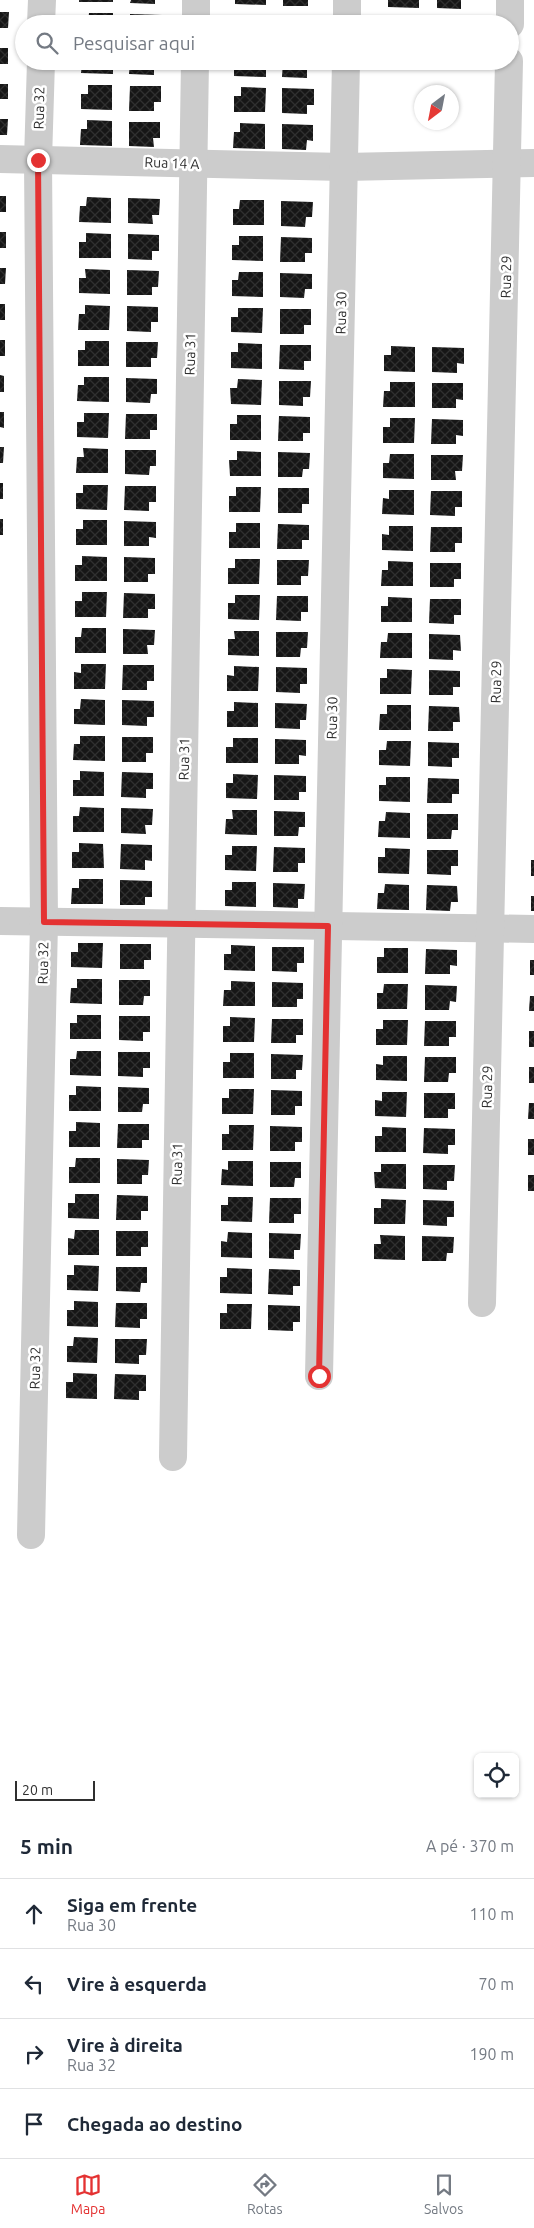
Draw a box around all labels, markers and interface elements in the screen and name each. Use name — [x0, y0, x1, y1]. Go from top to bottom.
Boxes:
search box — [15, 15, 519, 70]
icon: search — [33, 29, 61, 57]
text: Pesquisar aqui — [73, 32, 195, 54]
north arrow — [414, 85, 459, 130]
street label: Rua 32 — [31, 86, 47, 130]
route end — [27, 149, 50, 172]
street label: Rua 14 A — [144, 154, 200, 172]
street label: Rua 29 — [498, 255, 514, 299]
street label: Rua 30 — [333, 291, 349, 335]
street label: Rua 31 — [182, 332, 198, 376]
street label: Rua 29 — [488, 660, 504, 704]
street label: Rua 30 — [324, 696, 340, 740]
street label: Rua 31 — [176, 737, 192, 781]
street label: Rua 32 — [35, 941, 51, 985]
street label: Rua 29 — [479, 1065, 495, 1109]
street label: Rua 31 — [169, 1142, 185, 1186]
street label: Rua 32 — [27, 1346, 43, 1390]
route start — [308, 1365, 331, 1388]
map controls — [474, 1753, 519, 1798]
button: locate — [474, 1753, 519, 1798]
scale bar — [15, 1778, 95, 1801]
text: 20 m — [22, 1782, 53, 1798]
text: 5 min — [20, 1834, 73, 1858]
text: A pé · 370 m — [426, 1837, 514, 1855]
text: Siga em frente — [67, 1894, 197, 1916]
icon: ahead — [20, 1900, 48, 1928]
text: 110 m — [469, 1905, 514, 1923]
text: Rua 30 — [67, 1916, 116, 1934]
icon: left — [20, 1970, 48, 1998]
text: Vire à esquerda — [67, 1973, 207, 1995]
text: 70 m — [478, 1975, 514, 1993]
text: Vire à direita — [67, 2034, 183, 2056]
icon: right — [20, 2040, 48, 2068]
text: 190 m — [469, 2045, 514, 2063]
text: Rua 32 — [67, 2056, 116, 2074]
icon: arrive — [20, 2110, 48, 2138]
text: Chegada ao destino — [67, 2113, 243, 2135]
tab: Mapa — [71, 2171, 105, 2217]
tab: Rotas — [247, 2171, 283, 2217]
tab: Salvos — [424, 2171, 463, 2217]

